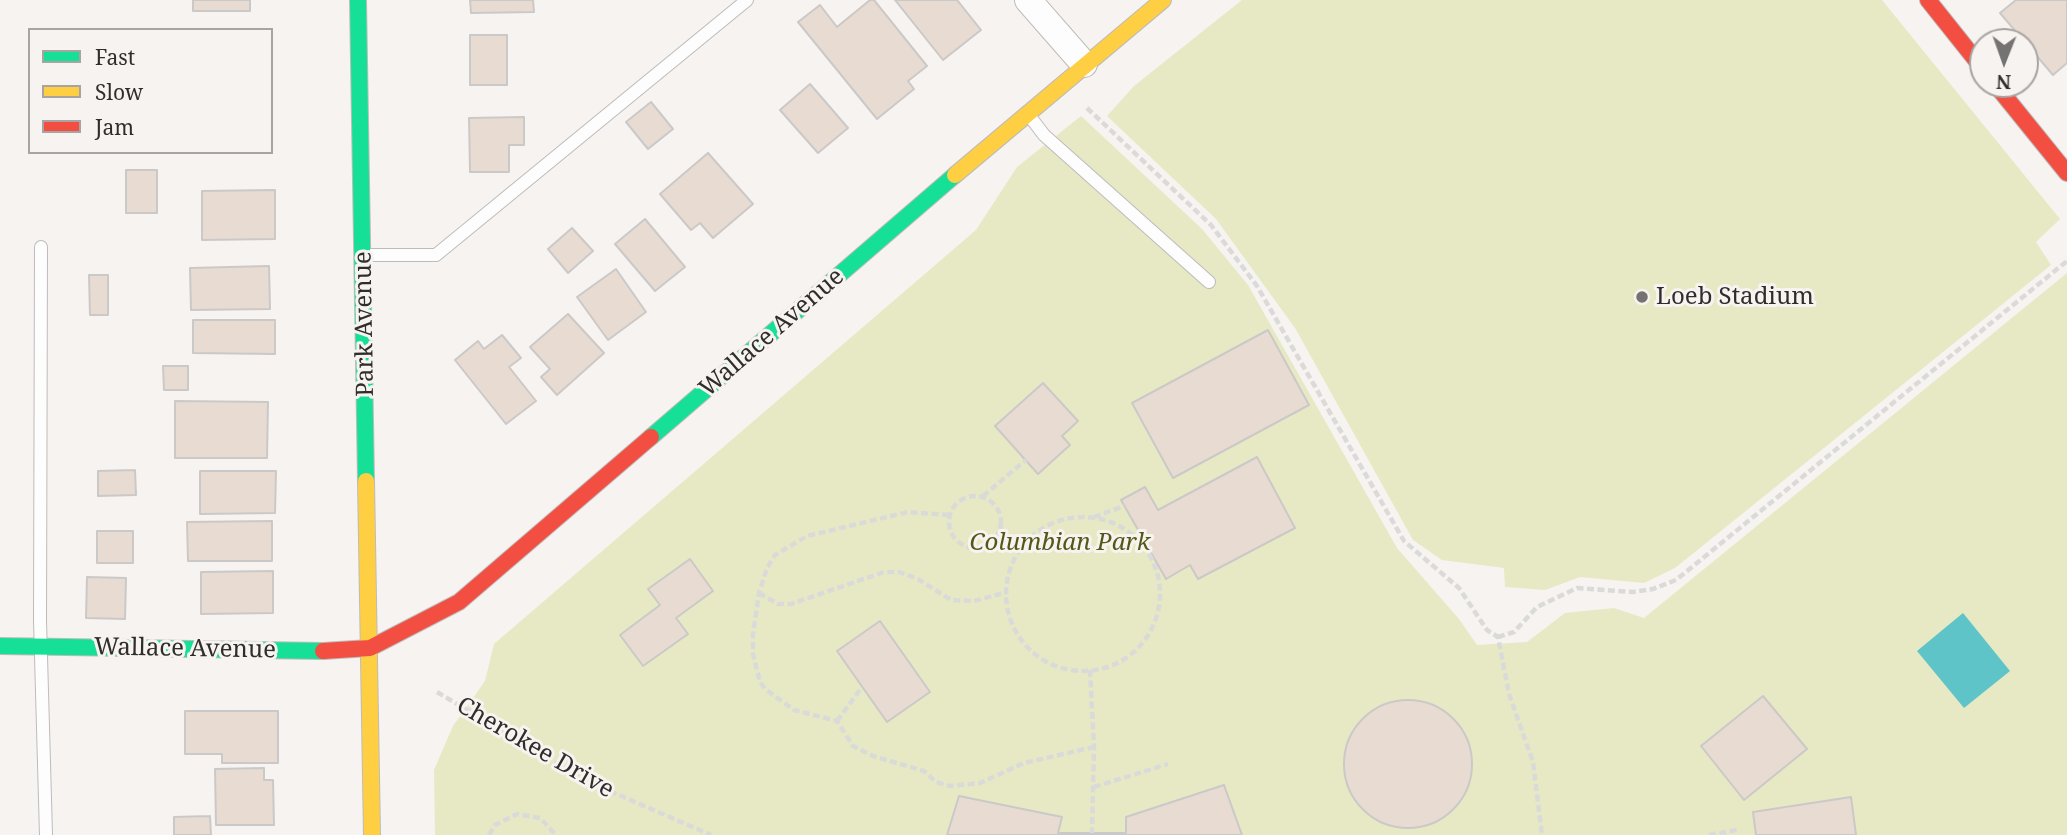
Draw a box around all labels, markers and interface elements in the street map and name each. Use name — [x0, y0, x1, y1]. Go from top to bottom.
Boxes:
legend — [28, 28, 273, 154]
north arrow — [1969, 28, 2039, 98]
text: Fast — [95, 43, 135, 71]
text: N — [1996, 69, 2011, 95]
text: Slow — [95, 78, 143, 106]
text: Jam — [95, 113, 134, 141]
street label: Park Avenue — [349, 251, 381, 397]
street label: Wallace Avenue — [694, 262, 850, 404]
place label: Loeb Stadium — [1656, 283, 1814, 311]
marker: Loeb Stadium — [1634, 289, 1650, 305]
park label: Columbian Park — [970, 529, 1150, 557]
street label: Wallace Avenue — [94, 633, 276, 665]
street label: Cherokee Drive — [451, 691, 619, 805]

